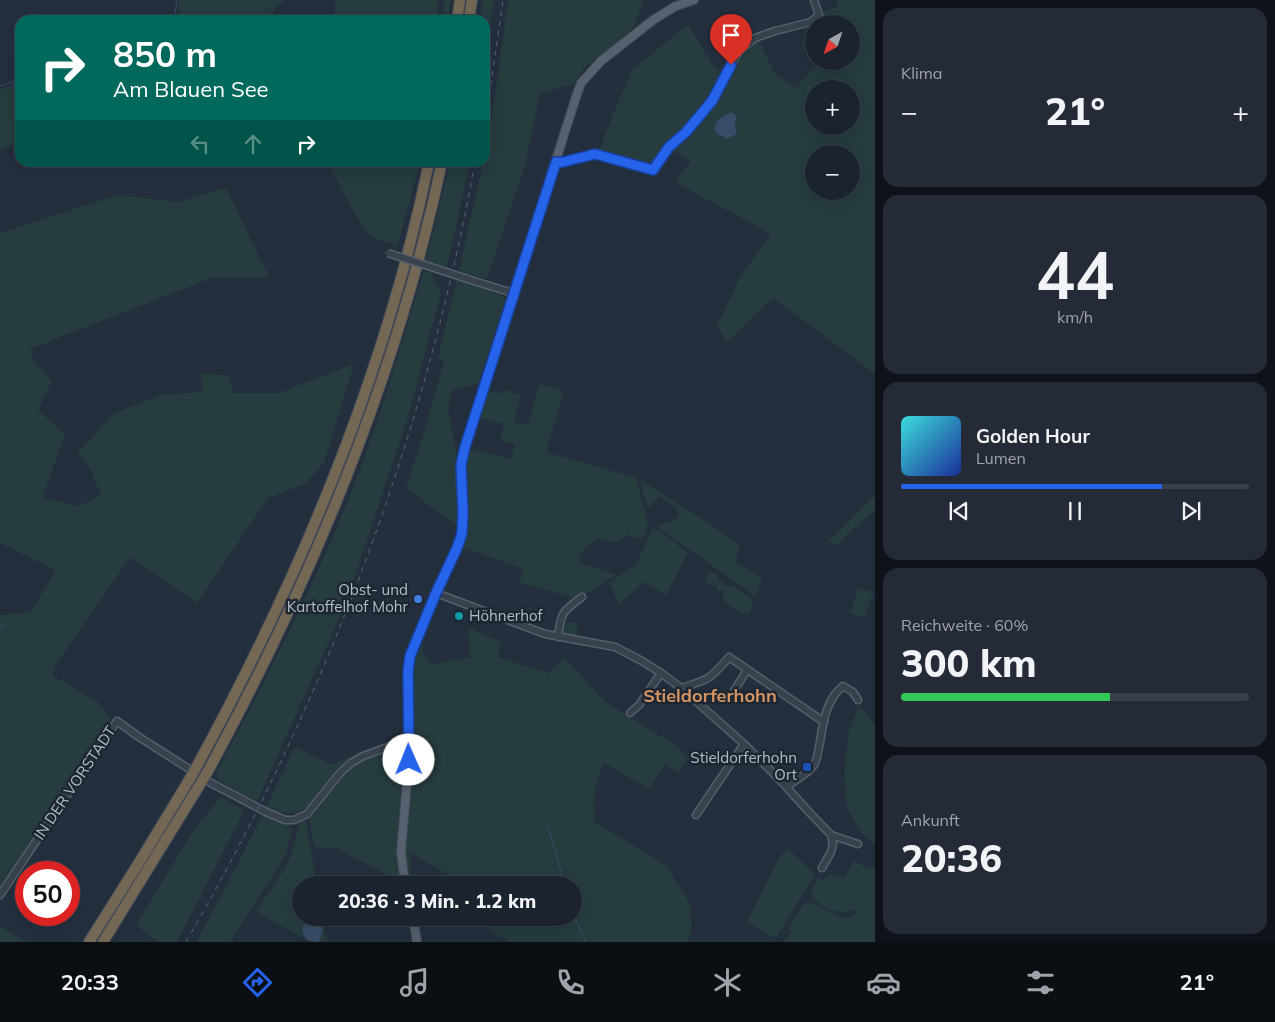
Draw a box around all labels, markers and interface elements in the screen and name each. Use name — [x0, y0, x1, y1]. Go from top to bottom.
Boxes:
pin — [710, 14, 752, 65]
north arrow — [805, 15, 860, 70]
map controls — [805, 15, 860, 200]
icon: arrive — [717, 21, 745, 49]
text: 850 m — [113, 32, 217, 76]
icon: right — [30, 35, 95, 100]
text: Klima — [901, 63, 942, 83]
text: Am Blauen See — [113, 75, 269, 103]
button: + — [805, 80, 860, 135]
text: 21° — [1045, 87, 1105, 135]
text: − — [901, 94, 918, 129]
text: + — [1232, 94, 1249, 129]
icon: left — [186, 130, 214, 158]
icon: ahead — [239, 130, 267, 158]
icon: right — [292, 130, 320, 158]
button: − — [805, 145, 860, 200]
text: 44 — [1036, 234, 1114, 315]
text: km/h — [1057, 307, 1093, 327]
text: Golden Hour — [976, 424, 1090, 448]
text: Lumen — [976, 448, 1026, 468]
icon: previous — [945, 497, 973, 525]
icon: pause — [1061, 497, 1089, 525]
icon: next — [1177, 497, 1205, 525]
place label: Obst- und Kartoffelhof Mohr — [287, 580, 409, 616]
marker: Obst- und Kartoffelhof Mohr — [412, 593, 424, 605]
place label: Höhnerhof — [469, 606, 544, 625]
marker: Höhnerhof — [453, 610, 465, 622]
text: Reichweite · 60% — [901, 615, 1028, 635]
text: 300 km — [901, 639, 1037, 687]
district label: Stieldorferhohn — [643, 684, 777, 707]
street label: IN DER VORSTADT — [29, 722, 120, 843]
position arrow — [382, 733, 434, 785]
place label: Stieldorferhohn Ort — [690, 748, 797, 784]
marker: Stieldorferhohn Ort — [801, 761, 813, 773]
text: Ankunft — [901, 810, 960, 830]
text: 20:36 — [901, 834, 1002, 882]
speed limit sign: 50 — [15, 861, 80, 926]
text: 20:36 · 3 Min. · 1.2 km — [338, 889, 536, 913]
icon: directions — [240, 965, 275, 1000]
icon: music — [397, 965, 432, 1000]
icon: phone — [553, 965, 588, 1000]
icon: climate — [710, 965, 745, 1000]
icon: car — [866, 965, 901, 1000]
icon: filters — [1023, 965, 1058, 1000]
text: 20:33 — [61, 968, 119, 996]
text: 21° — [1179, 968, 1214, 996]

